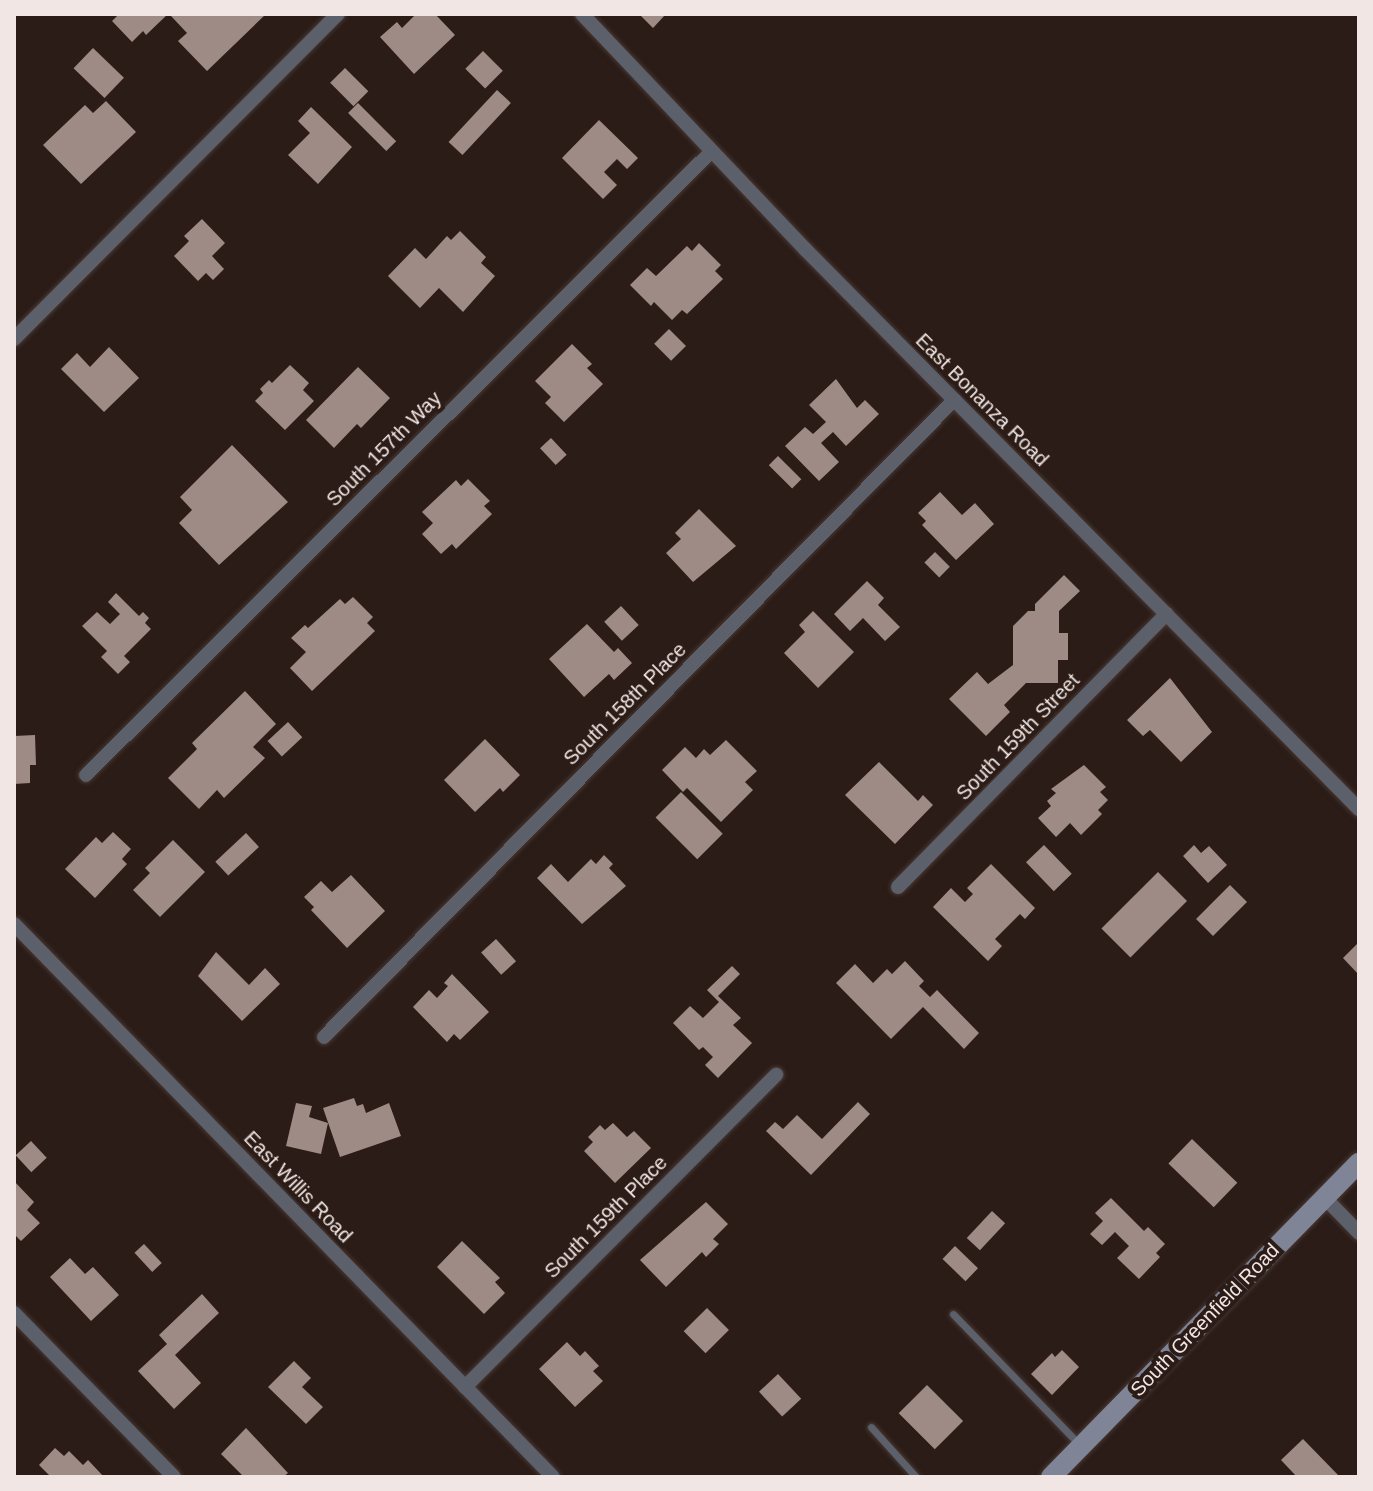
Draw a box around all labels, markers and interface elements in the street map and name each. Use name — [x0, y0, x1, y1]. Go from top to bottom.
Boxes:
street label: East Bonanza Road — [911, 329, 1053, 471]
street label: South 157th Way — [322, 387, 446, 511]
street label: South 158th Place — [559, 638, 691, 770]
street label: South 159th Street — [951, 669, 1085, 805]
street label: East Willis Road — [239, 1126, 357, 1248]
street label: South 159th Place — [540, 1151, 672, 1283]
street label: South Greenfield Road — [1126, 1238, 1284, 1402]

